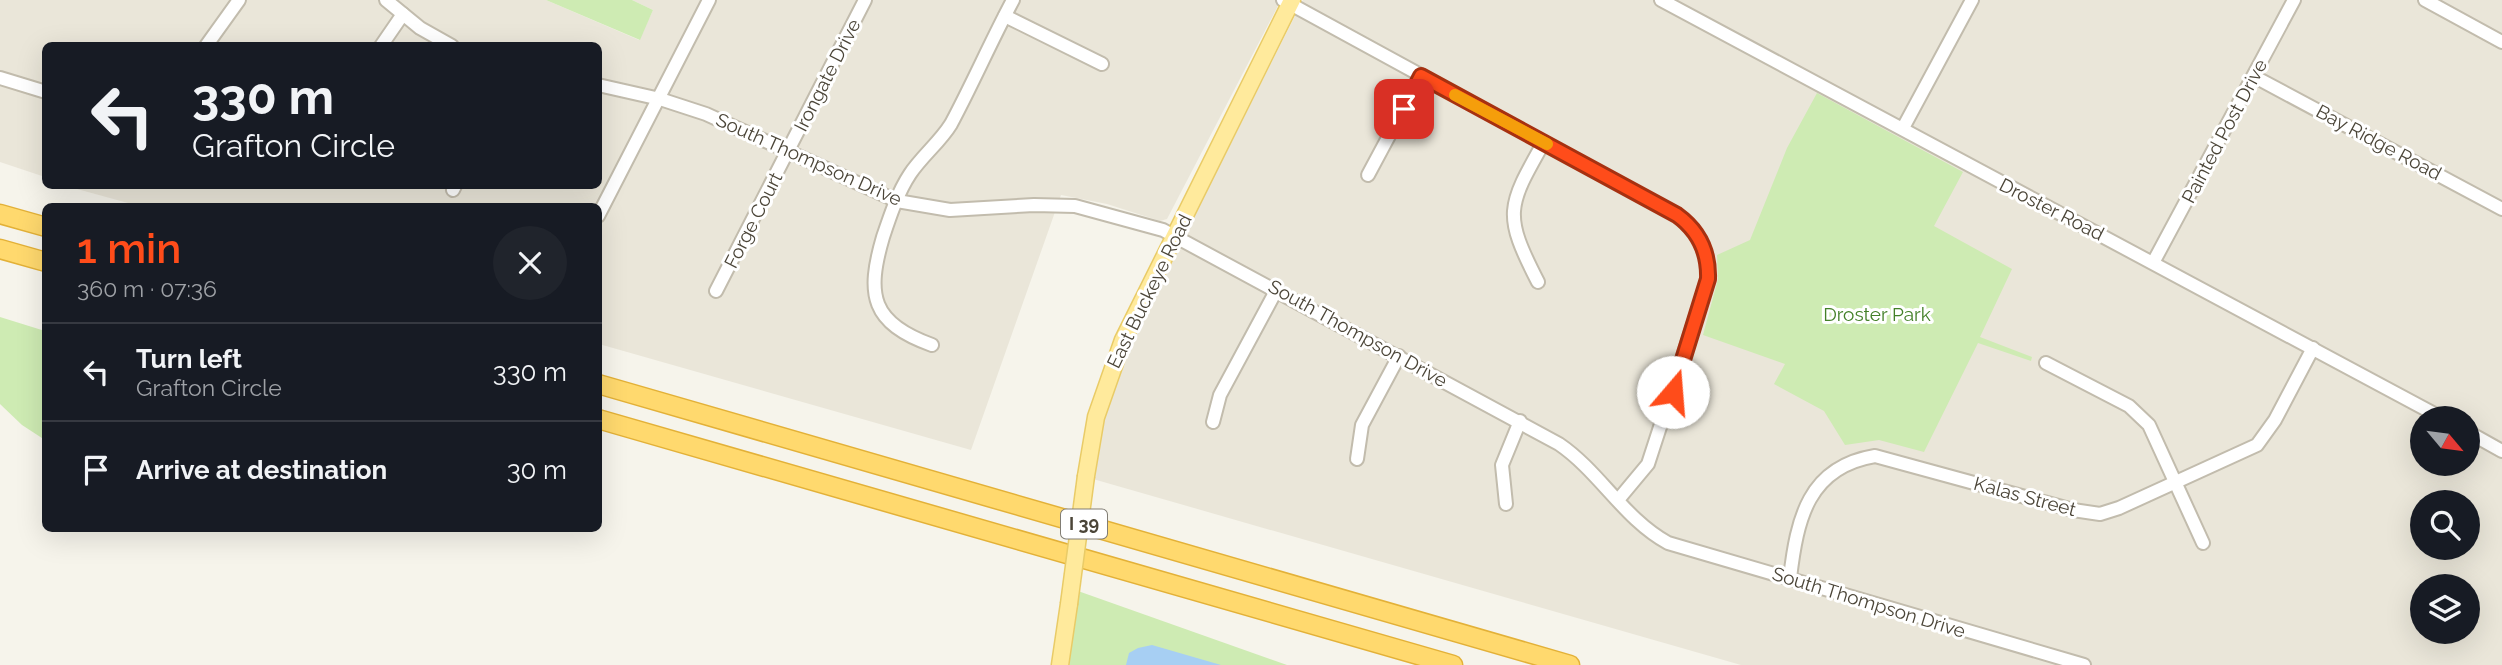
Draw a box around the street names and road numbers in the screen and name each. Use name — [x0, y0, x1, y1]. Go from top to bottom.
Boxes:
street label: Irongate Drive — [789, 15, 865, 135]
street label: Painted Post Drive — [2177, 55, 2271, 207]
street label: Bay Ridge Road — [2312, 100, 2446, 184]
street label: South Thompson Drive — [713, 108, 905, 210]
street label: Forge Court — [719, 168, 787, 272]
street label: Droster Road — [1996, 173, 2108, 245]
street label: East Buckeye Road — [1102, 210, 1196, 372]
street label: South Thompson Drive — [1265, 275, 1451, 391]
street label: Kalas Street — [1972, 472, 2079, 520]
road number: I 39 — [1061, 510, 1107, 538]
street label: South Thompson Drive — [1770, 562, 1968, 642]

